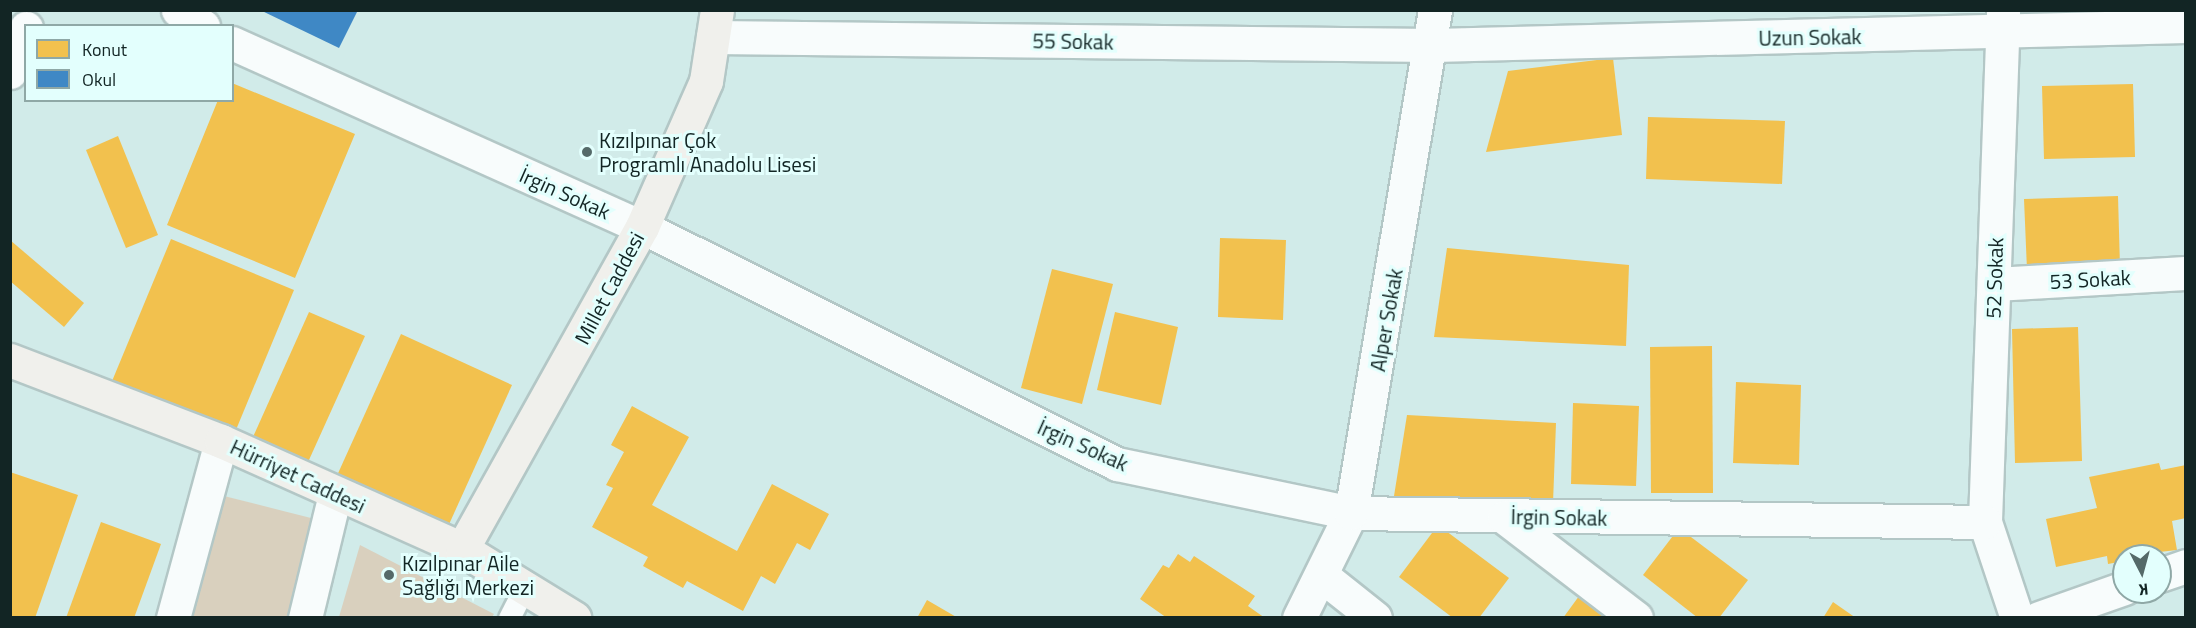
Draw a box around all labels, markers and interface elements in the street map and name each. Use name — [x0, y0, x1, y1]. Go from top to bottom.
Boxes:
legend — [24, 24, 234, 102]
street label: Uzun Sokak — [1758, 24, 1862, 50]
street label: 55 Sokak — [1032, 28, 1114, 54]
text: Konut — [82, 36, 127, 63]
text: Okul — [82, 66, 116, 93]
place label: Kızılpınar Çok Programlı Anadolu Lisesi — [599, 127, 816, 177]
marker: Kızılpınar Çok Programlı Anadolu Lisesi — [580, 145, 594, 159]
street label: İrgin Sokak — [516, 162, 614, 224]
street label: Millet Caddesi — [569, 228, 649, 348]
street label: 52 Sokak — [1980, 237, 2008, 319]
street label: 53 Sokak — [2049, 264, 2131, 294]
street label: Alper Sokak — [1365, 267, 1407, 373]
street label: İrgin Sokak — [1034, 414, 1132, 476]
street label: Hürriyet Caddesi — [226, 434, 370, 518]
street label: İrgin Sokak — [1510, 504, 1608, 530]
north arrow — [2112, 544, 2172, 604]
place label: Kızılpınar Aile Sağlığı Merkezi — [402, 550, 534, 600]
marker: Kızılpınar Aile Sağlığı Merkezi — [380, 566, 398, 584]
text: K — [2138, 577, 2150, 602]

